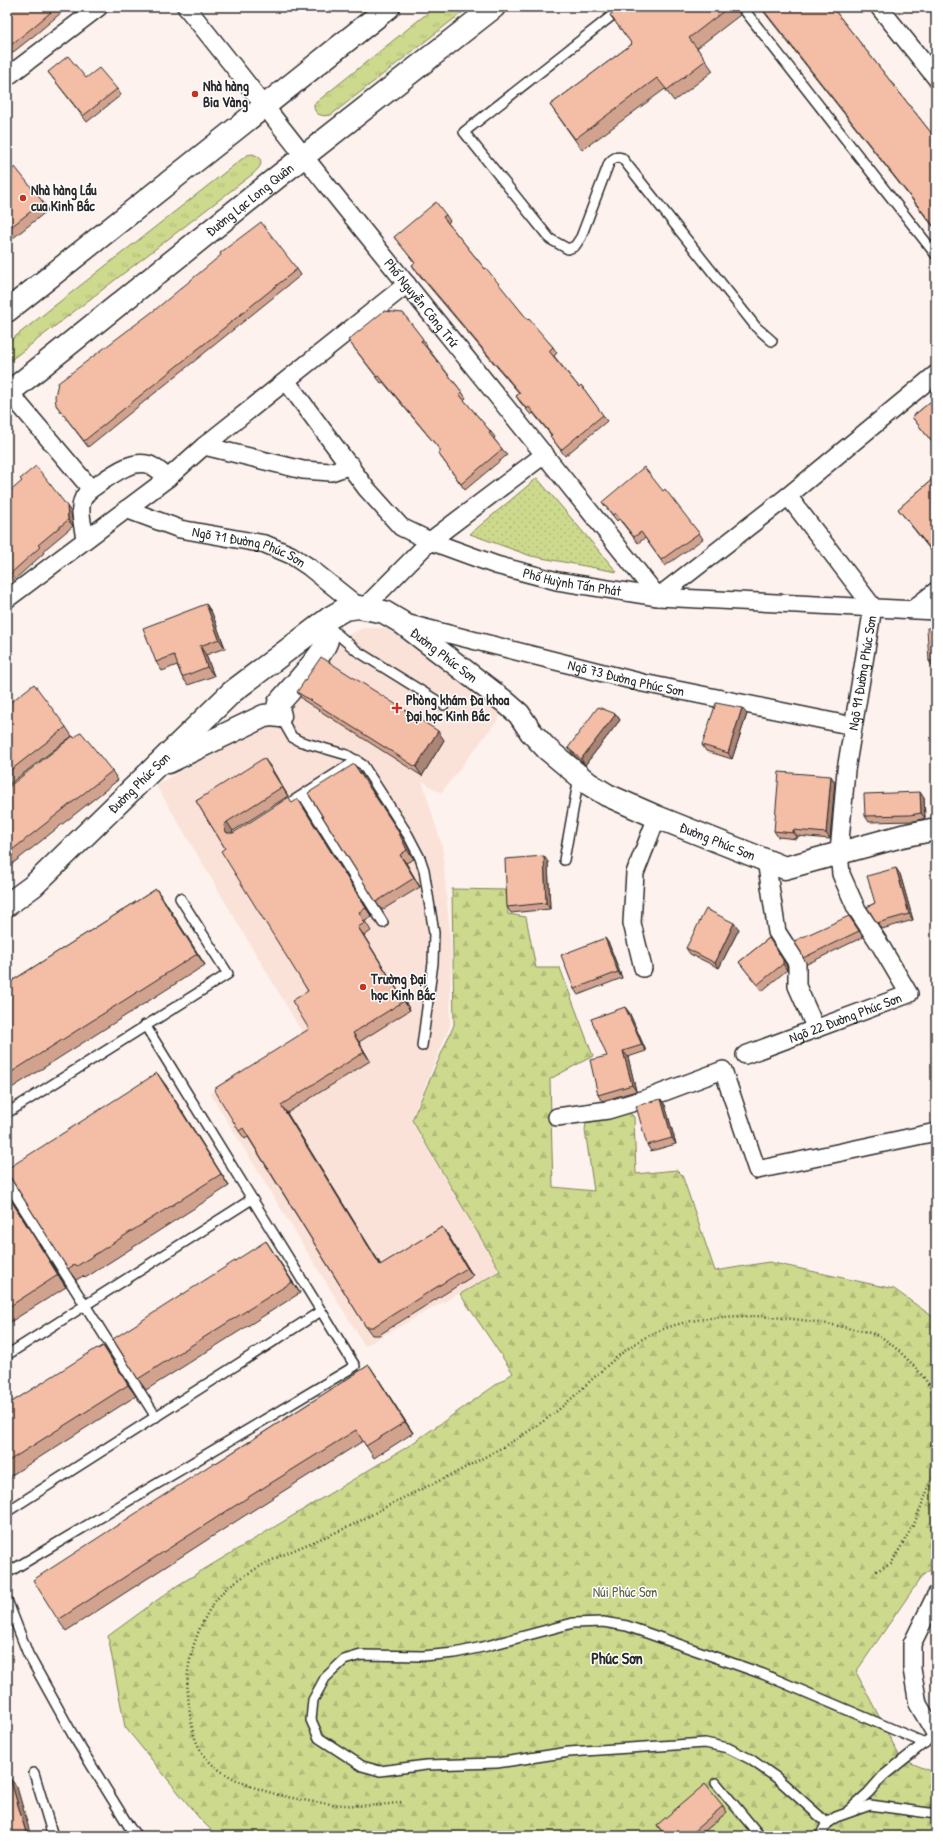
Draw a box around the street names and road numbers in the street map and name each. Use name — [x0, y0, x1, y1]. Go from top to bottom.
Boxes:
street label: Đường Lạc Long Quân — [201, 158, 297, 240]
street label: Phố Nguyễn Công Trứ — [380, 254, 464, 352]
street label: Ngõ 71 Đường Phúc Sơn — [191, 521, 310, 571]
street label: Phố Huỳnh Tấn Phát — [521, 562, 623, 600]
street label: Ngõ 91 Đường Phúc Sơn — [843, 614, 880, 732]
street label: Đường Phúc Sơn — [407, 623, 482, 686]
street label: Ngõ 73 Đường Phúc Sơn — [566, 654, 686, 700]
street label: Đường Phúc Sơn — [103, 748, 174, 817]
street label: Đường Phúc Sơn — [677, 817, 758, 864]
street label: Ngõ 22 Đường Phúc Sơn — [786, 988, 904, 1047]

